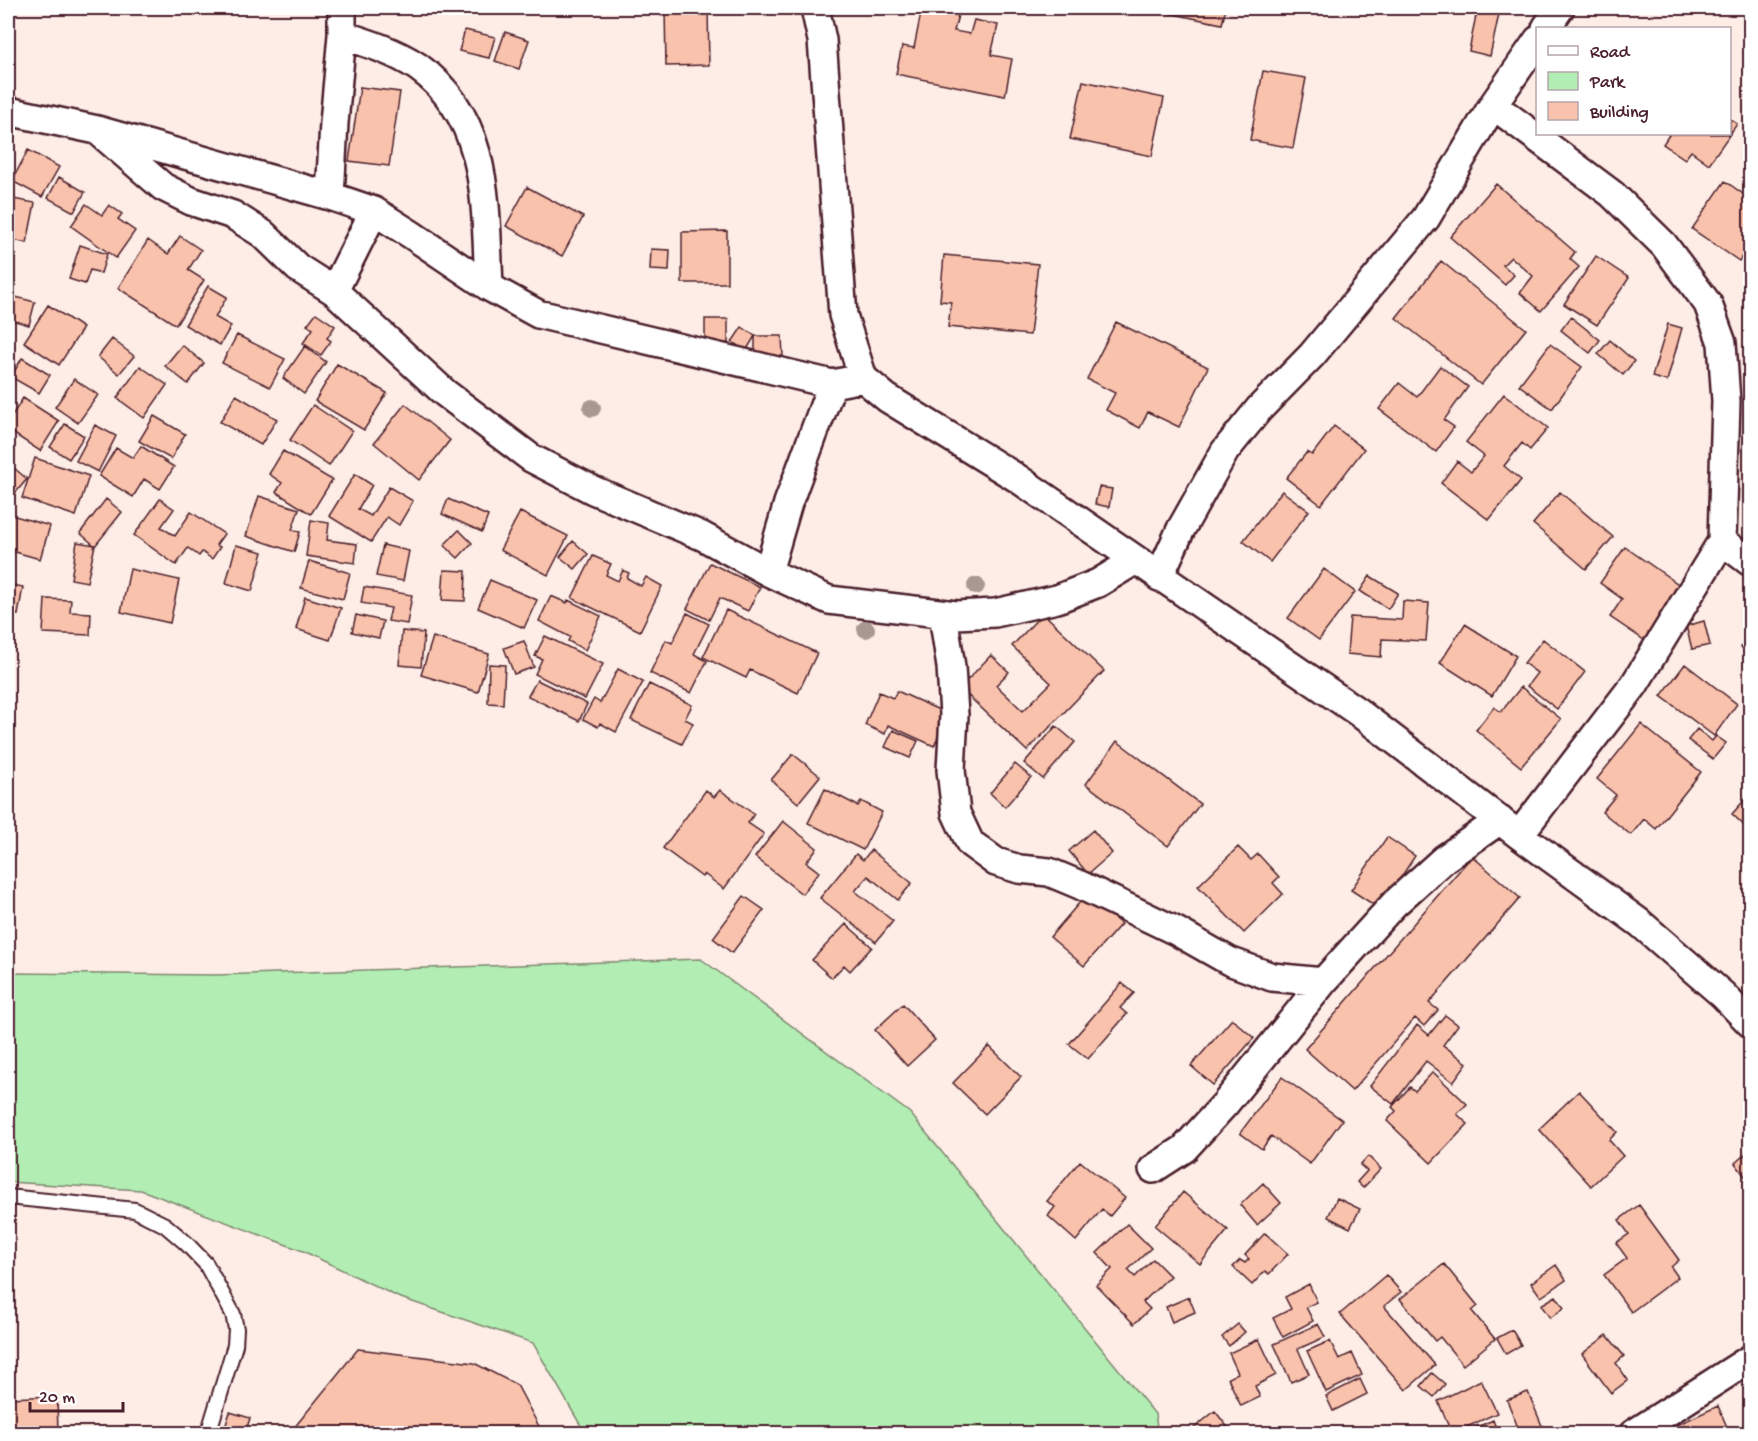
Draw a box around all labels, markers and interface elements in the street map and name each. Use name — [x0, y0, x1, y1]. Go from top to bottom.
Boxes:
legend — [1536, 27, 1731, 135]
text: Road — [1590, 43, 1631, 64]
text: Park — [1589, 73, 1626, 94]
text: Building — [1589, 103, 1649, 124]
scale bar — [30, 1375, 123, 1413]
text: 20 m — [39, 1388, 75, 1409]

